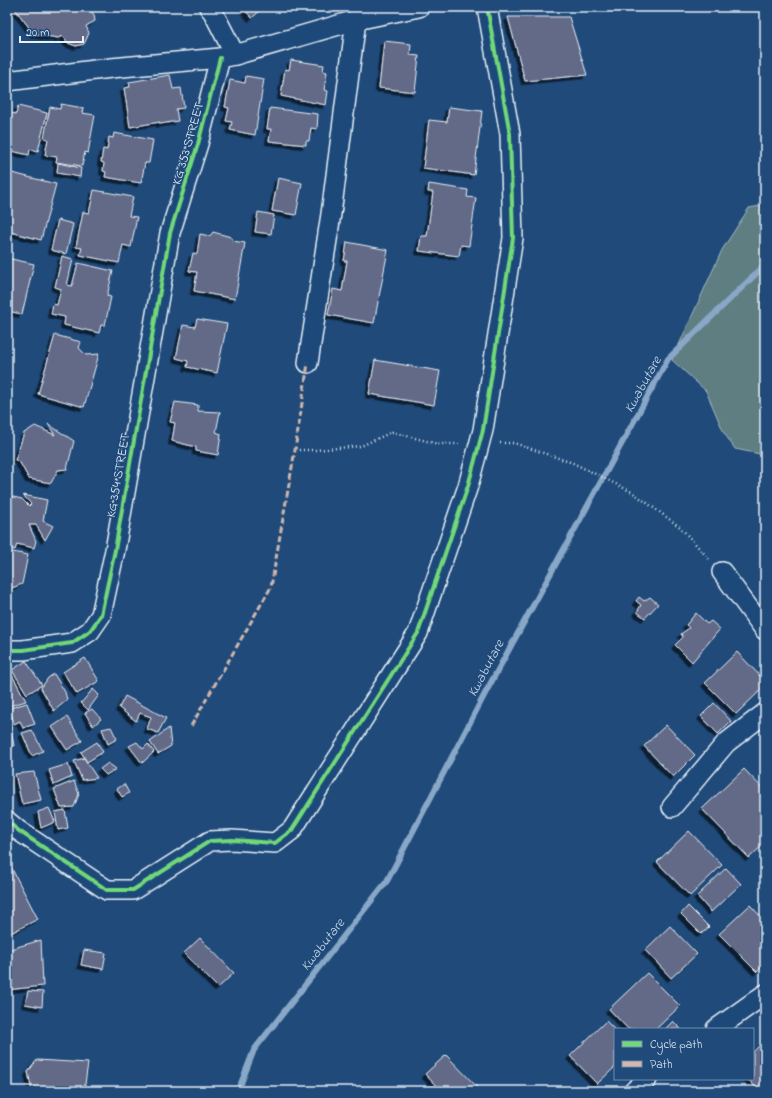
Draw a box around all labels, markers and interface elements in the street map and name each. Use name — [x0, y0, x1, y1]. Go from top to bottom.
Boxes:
scale bar — [20, 18, 83, 44]
text: 20 m — [26, 24, 49, 42]
street label: KG 353 STREET — [168, 99, 209, 187]
water label: Kwabutare — [619, 352, 668, 417]
street label: KG 354 STREET — [102, 431, 135, 519]
water label: Kwabutare — [463, 636, 510, 701]
water label: Kwabutare — [296, 914, 351, 976]
legend — [614, 1028, 754, 1080]
text: Cycle path — [650, 1036, 702, 1055]
text: Path — [650, 1056, 673, 1074]

